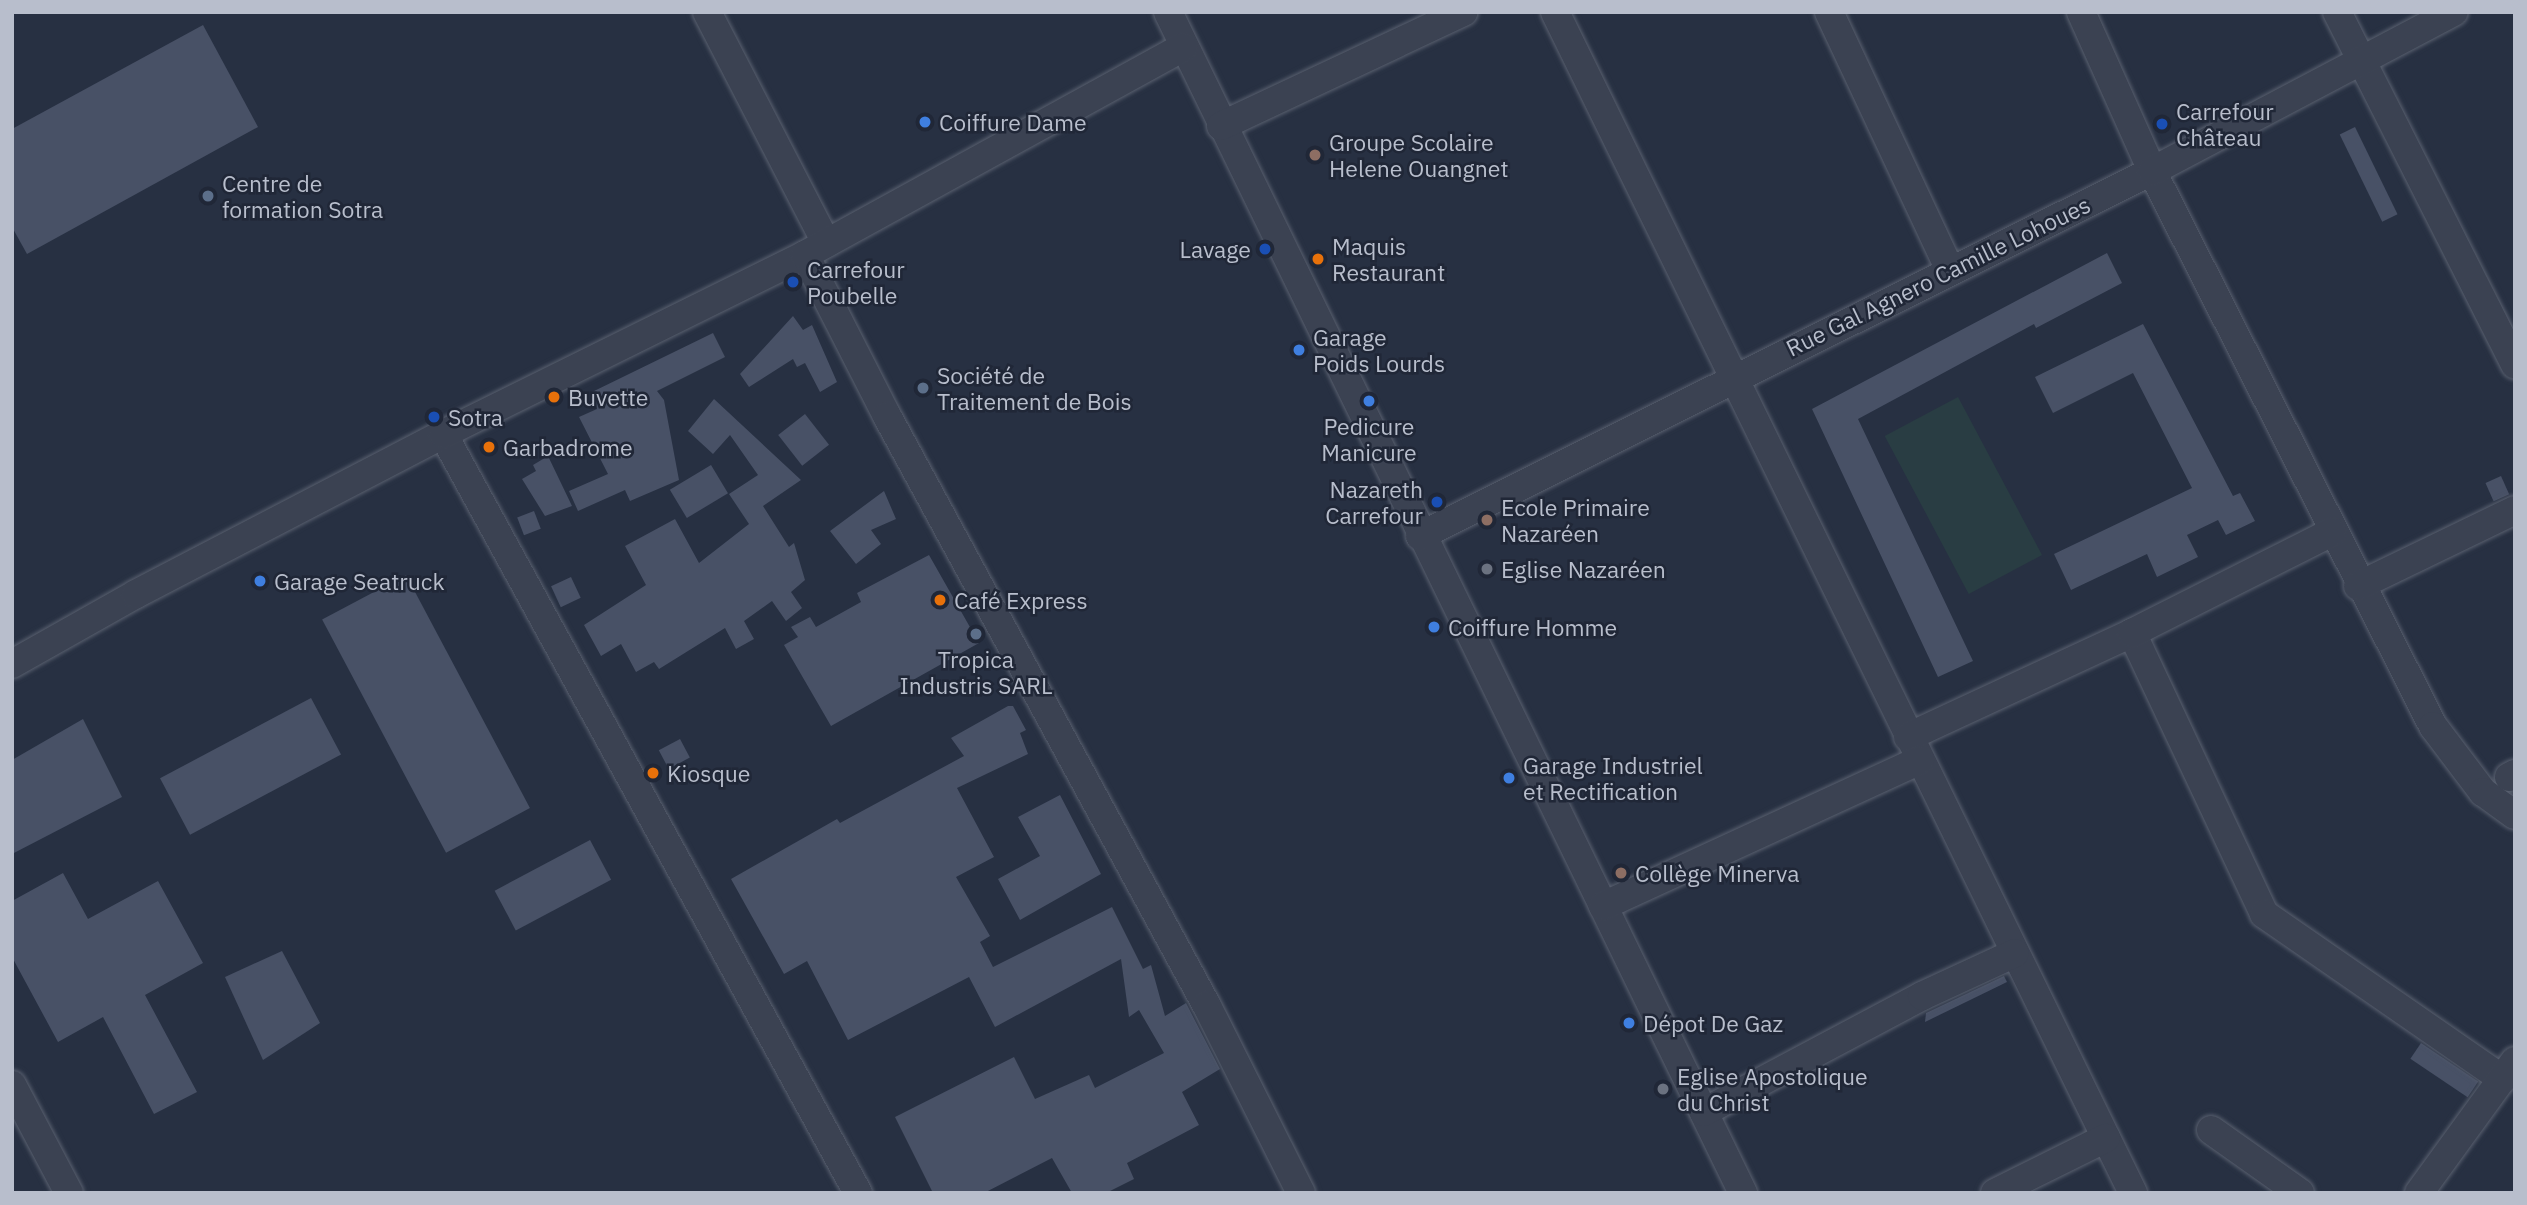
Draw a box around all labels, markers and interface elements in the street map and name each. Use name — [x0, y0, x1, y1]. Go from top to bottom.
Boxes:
place label: Carrefour Château — [2176, 97, 2274, 151]
place label: Coiffure Dame — [939, 108, 1087, 136]
marker: Coiffure Dame — [917, 114, 933, 130]
marker: Carrefour Château — [2154, 116, 2170, 132]
place label: Groupe Scolaire Helene Ouangnet — [1329, 128, 1508, 182]
marker: Groupe Scolaire Helene Ouangnet — [1307, 147, 1323, 163]
place label: Centre de formation Sotra — [222, 169, 383, 223]
marker: Centre de formation Sotra — [200, 188, 216, 204]
street label: Rue Gal Agnero Camille Lohoues — [1781, 190, 2095, 362]
place label: Maquis Restaurant — [1332, 232, 1445, 286]
place label: Lavage — [1179, 235, 1251, 263]
marker: Lavage — [1257, 241, 1273, 257]
marker: Maquis Restaurant — [1310, 251, 1326, 267]
place label: Carrefour Poubelle — [807, 255, 905, 309]
marker: Carrefour Poubelle — [785, 274, 801, 290]
place label: Garage Poids Lourds — [1313, 323, 1445, 377]
marker: Garage Poids Lourds — [1291, 342, 1307, 358]
place label: Société de Traitement de Bois — [937, 361, 1132, 415]
marker: Société de Traitement de Bois — [915, 380, 931, 396]
place label: Buvette — [568, 383, 648, 411]
marker: Buvette — [546, 389, 562, 405]
marker: Pedicure Manicure — [1361, 393, 1377, 409]
place label: Sotra — [448, 403, 503, 431]
marker: Sotra — [426, 409, 442, 425]
place label: Pedicure Manicure — [1321, 412, 1417, 466]
place label: Garbadrome — [503, 433, 633, 461]
marker: Garbadrome — [481, 439, 497, 455]
place label: Nazareth Carrefour — [1325, 475, 1423, 529]
place label: Ecole Primaire Nazaréen — [1501, 493, 1650, 547]
marker: Nazareth Carrefour — [1429, 494, 1445, 510]
marker: Ecole Primaire Nazaréen — [1479, 512, 1495, 528]
place label: Eglise Nazaréen — [1501, 555, 1666, 583]
marker: Eglise Nazaréen — [1479, 561, 1495, 577]
place label: Garage Seatruck — [274, 567, 444, 595]
marker: Garage Seatruck — [252, 573, 268, 589]
place label: Café Express — [954, 586, 1088, 614]
marker: Café Express — [932, 592, 948, 608]
place label: Coiffure Homme — [1448, 613, 1617, 641]
marker: Coiffure Homme — [1426, 619, 1442, 635]
marker: Tropica Industris SARL — [968, 626, 984, 642]
place label: Tropica Industris SARL — [900, 645, 1052, 699]
place label: Garage Industriel et Rectification — [1523, 751, 1703, 805]
place label: Kiosque — [667, 759, 750, 787]
marker: Kiosque — [645, 765, 661, 781]
marker: Garage Industriel et Rectification — [1501, 770, 1517, 786]
place label: Collège Minerva — [1635, 859, 1799, 887]
marker: Collège Minerva — [1613, 865, 1629, 881]
place label: Dépot De Gaz — [1643, 1009, 1783, 1037]
marker: Dépot De Gaz — [1621, 1015, 1637, 1031]
place label: Eglise Apostolique du Christ — [1677, 1062, 1868, 1116]
marker: Eglise Apostolique du Christ — [1655, 1081, 1671, 1097]

